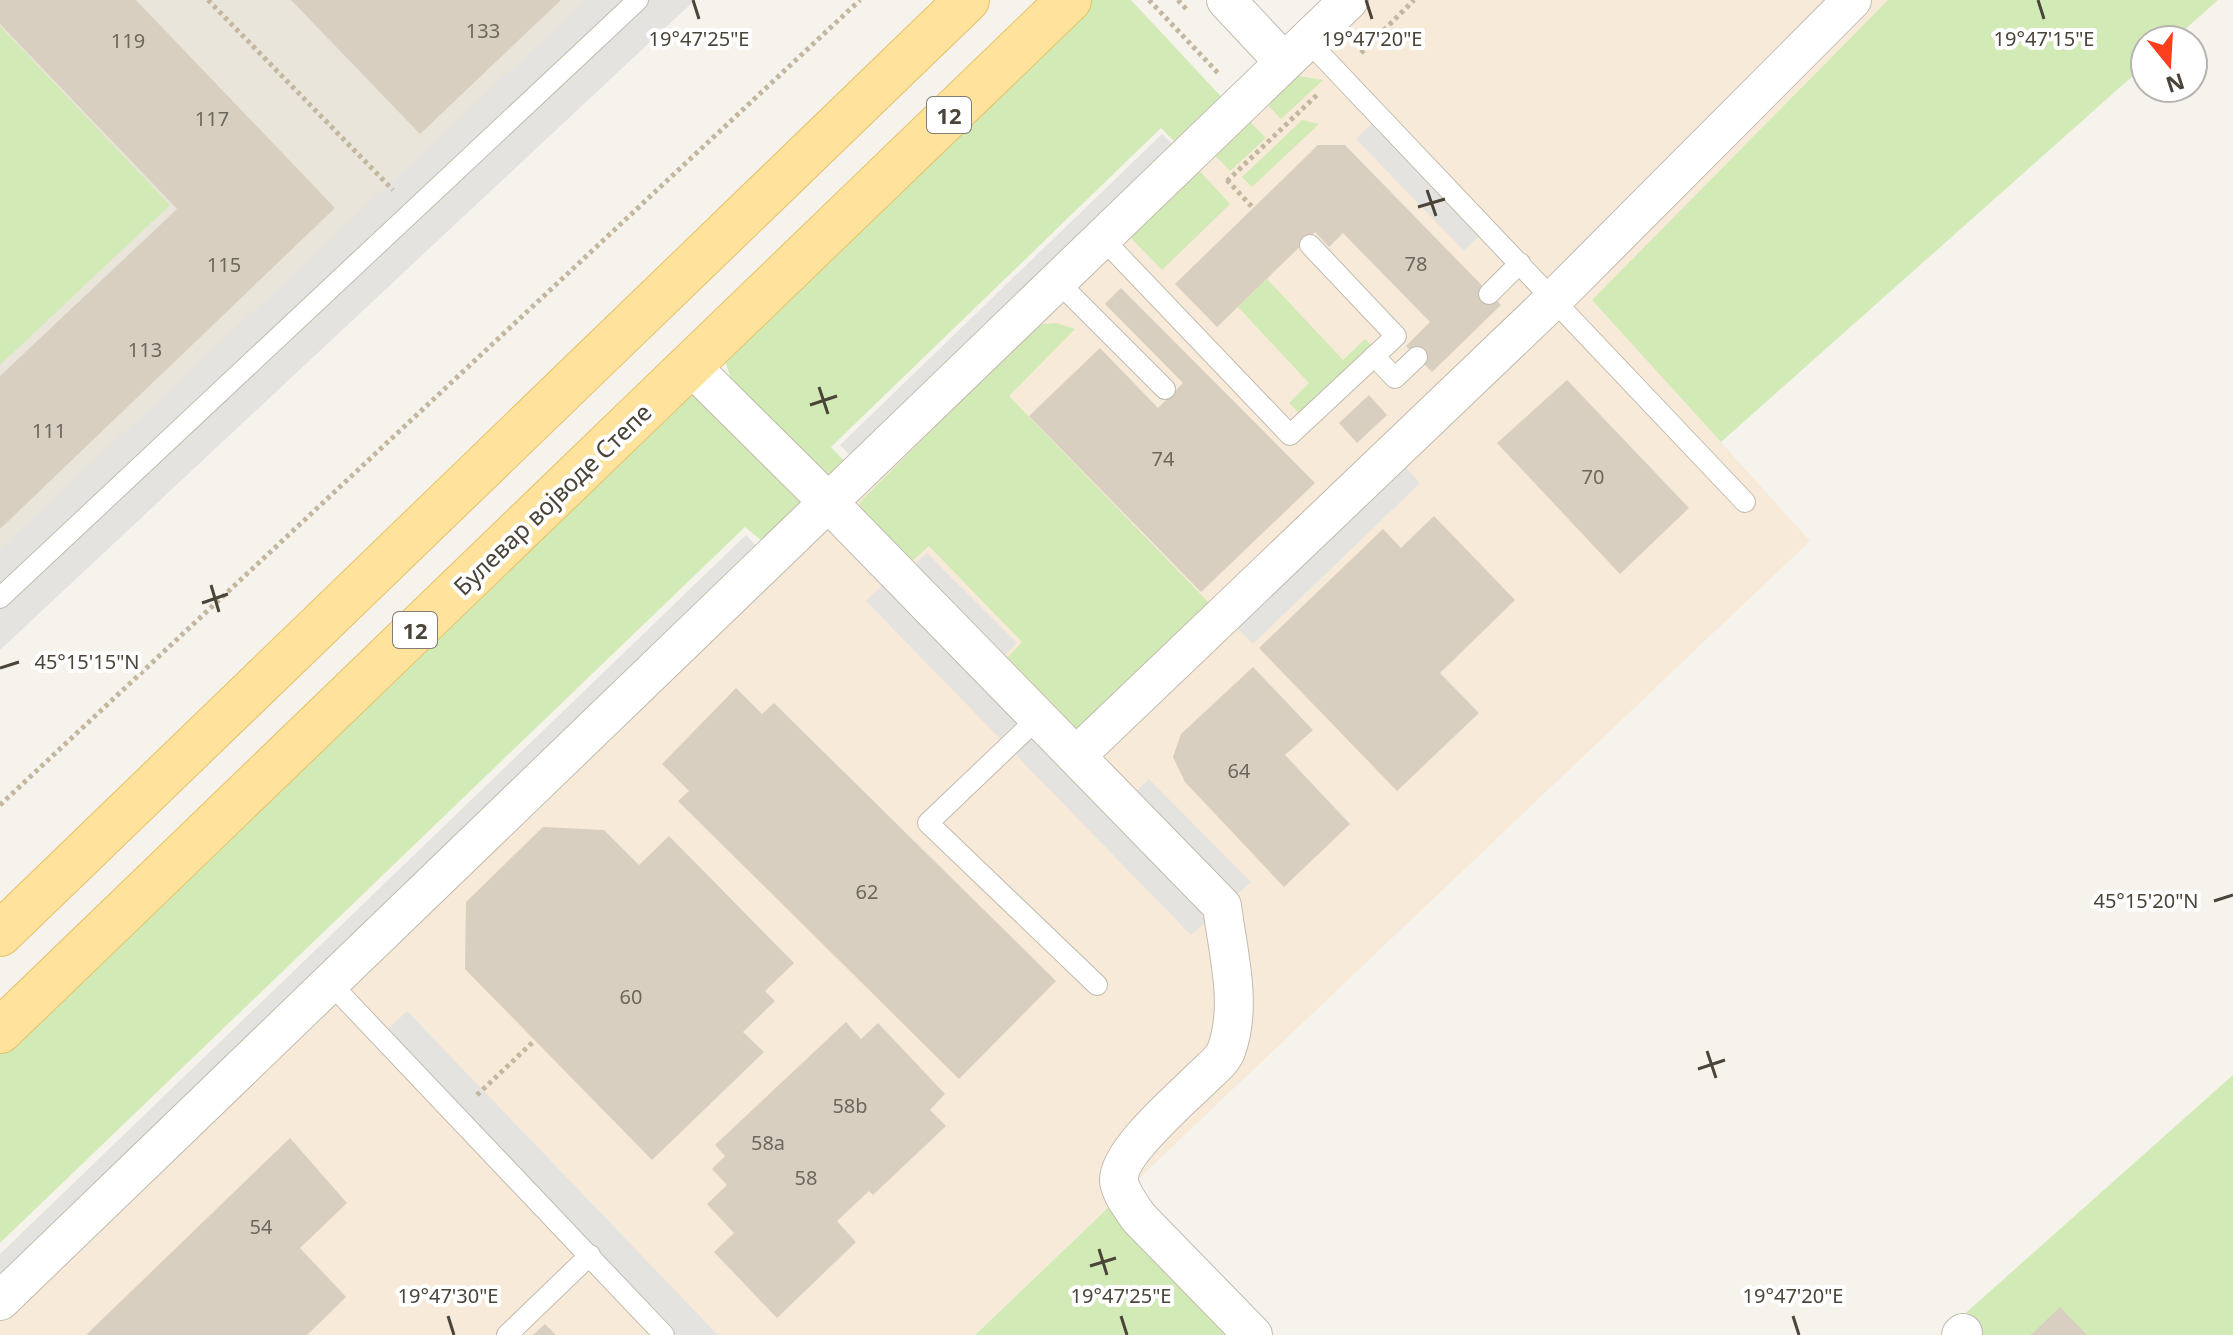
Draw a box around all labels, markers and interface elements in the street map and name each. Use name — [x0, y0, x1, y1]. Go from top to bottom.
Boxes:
house number: 133 — [466, 17, 500, 44]
north arrow — [2129, 24, 2209, 104]
text: 19°47'25"E — [649, 25, 749, 52]
text: 19°47'20"E — [1322, 25, 1422, 52]
text: 19°47'15"E — [1994, 25, 2094, 52]
house number: 119 — [111, 27, 145, 54]
text: N — [2162, 67, 2189, 101]
road number: 12 — [927, 97, 971, 133]
house number: 117 — [195, 105, 229, 132]
house number: 78 — [1405, 250, 1427, 277]
house number: 115 — [207, 251, 241, 278]
house number: 113 — [128, 336, 162, 363]
street label: Булевар војводе Степе — [446, 396, 658, 602]
house number: 111 — [32, 417, 66, 444]
house number: 74 — [1152, 445, 1175, 472]
house number: 70 — [1582, 463, 1604, 490]
road number: 12 — [393, 612, 437, 648]
text: 45°15'15"N — [34, 648, 140, 675]
house number: 64 — [1228, 757, 1251, 784]
house number: 62 — [856, 878, 878, 905]
text: 45°15'20"N — [2093, 887, 2199, 914]
house number: 60 — [620, 983, 642, 1010]
house number: 58b — [832, 1092, 868, 1119]
house number: 58a — [751, 1129, 785, 1156]
house number: 58 — [795, 1164, 817, 1191]
house number: 54 — [250, 1213, 273, 1240]
text: 19°47'30"E — [398, 1282, 498, 1309]
text: 19°47'25"E — [1071, 1282, 1171, 1309]
text: 19°47'20"E — [1743, 1282, 1843, 1309]

